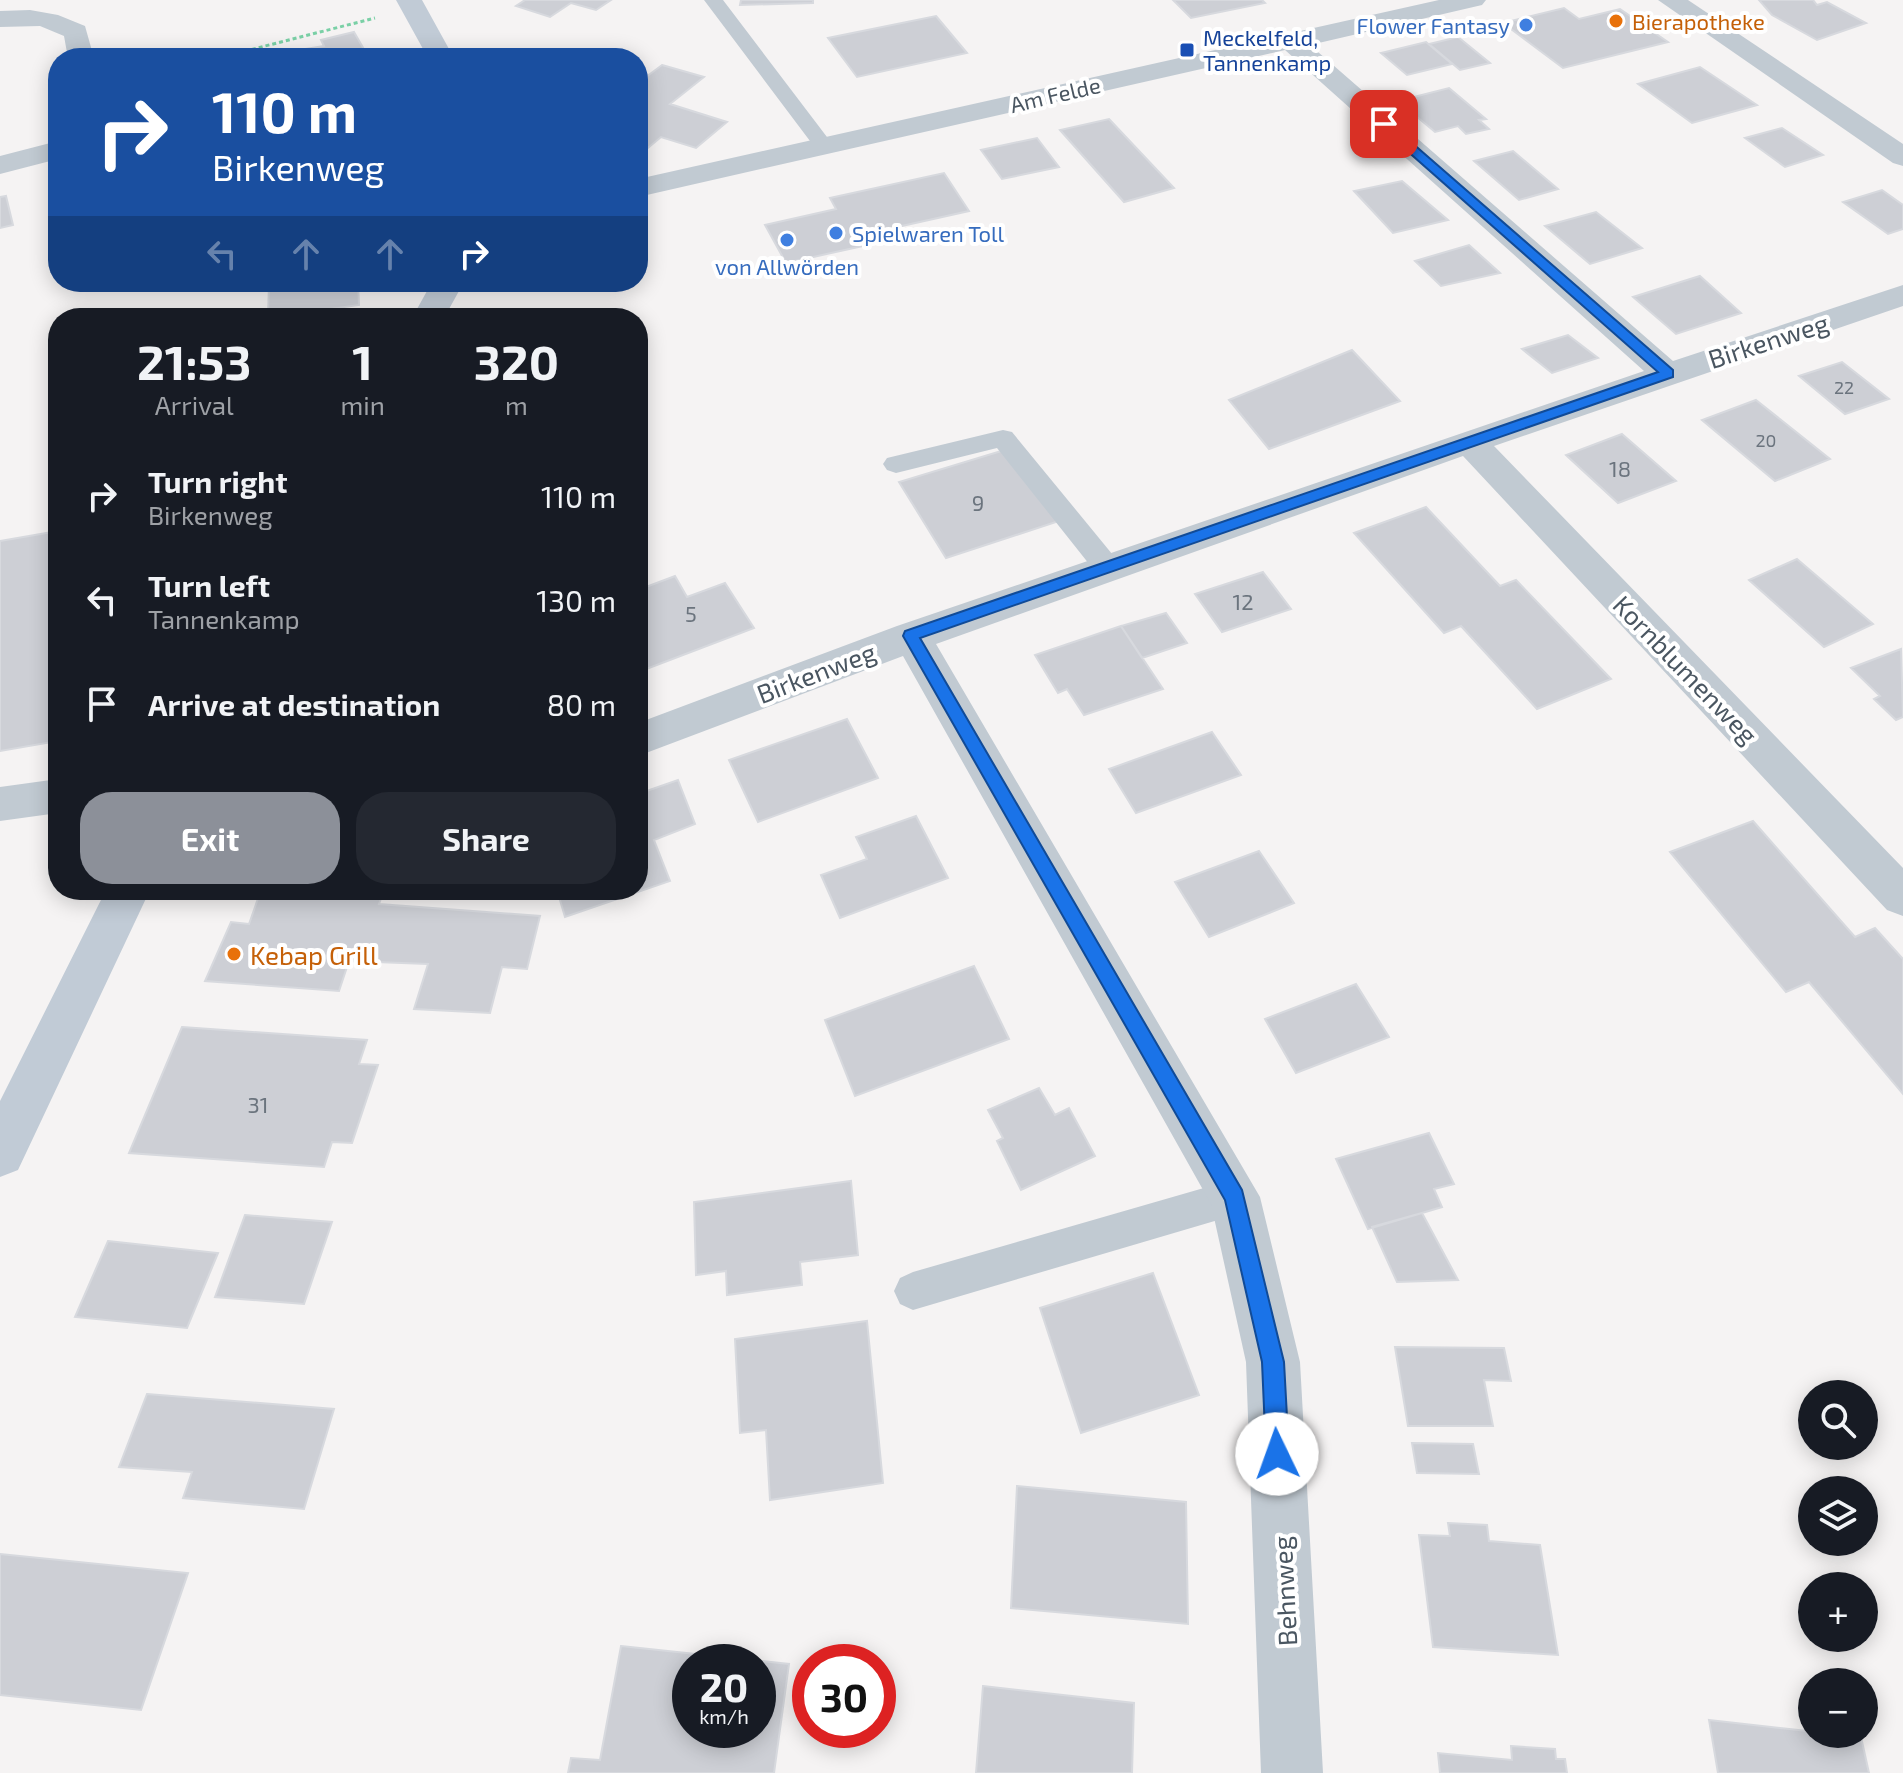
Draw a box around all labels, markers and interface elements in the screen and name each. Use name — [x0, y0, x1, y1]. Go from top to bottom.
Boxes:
place label: Bierapotheke — [1632, 8, 1765, 34]
place label: Flower Fantasy — [1357, 12, 1510, 38]
marker: Bierapotheke — [1607, 12, 1625, 30]
marker: Flower Fantasy — [1517, 16, 1535, 34]
place label: Meckelfeld, Tannenkamp — [1203, 24, 1331, 75]
marker: Meckelfeld, Tannenkamp — [1178, 41, 1196, 59]
street label: Am Felde — [1007, 71, 1103, 117]
text: 110 m — [212, 77, 357, 144]
icon: right — [80, 80, 184, 184]
pin — [1350, 90, 1418, 158]
icon: arrive — [1362, 102, 1406, 146]
text: Birkenweg — [212, 145, 385, 188]
place label: Spielwaren Toll — [852, 220, 1005, 246]
marker: Spielwaren Toll — [827, 224, 845, 242]
marker: von Allwörden — [778, 231, 796, 249]
icon: left — [200, 232, 244, 276]
icon: ahead — [284, 232, 328, 276]
icon: ahead — [368, 232, 412, 276]
icon: right — [452, 232, 496, 276]
place label: von Allwörden — [715, 253, 859, 279]
street label: Birkenweg — [1704, 306, 1832, 374]
text: 21:53 — [137, 332, 252, 390]
text: 1 — [352, 332, 373, 390]
text: 320 — [474, 332, 559, 390]
house number: 22 — [1834, 376, 1854, 398]
text: Arrival — [155, 389, 234, 420]
text: min — [340, 389, 385, 420]
text: m — [505, 389, 528, 420]
house number: 20 — [1756, 429, 1776, 451]
house number: 18 — [1609, 455, 1631, 481]
text: Turn right — [148, 463, 288, 499]
icon: right — [80, 474, 124, 518]
text: 110 m — [541, 478, 616, 514]
house number: 9 — [972, 489, 984, 515]
text: Birkenweg — [148, 499, 273, 530]
text: Turn left — [148, 567, 270, 603]
icon: left — [80, 578, 124, 622]
text: 130 m — [536, 582, 616, 618]
house number: 12 — [1232, 588, 1254, 614]
street label: Kornblumenweg — [1607, 588, 1765, 750]
house number: 5 — [685, 600, 697, 626]
text: Tannenkamp — [148, 603, 300, 634]
street label: Birkenweg — [752, 635, 880, 709]
icon: arrive — [80, 682, 124, 726]
text: Arrive at destination — [148, 686, 440, 722]
text: 80 m — [547, 686, 616, 722]
button: Exit — [80, 792, 340, 884]
button: Share — [356, 792, 616, 884]
place label: Kebap Grill — [250, 939, 378, 970]
marker: Kebap Grill — [225, 945, 243, 963]
house number: 31 — [248, 1091, 269, 1117]
map controls — [1798, 1380, 1878, 1748]
button: search — [1798, 1380, 1878, 1460]
position arrow — [1235, 1412, 1319, 1496]
button: layers — [1798, 1476, 1878, 1556]
street label: Behnweg — [1266, 1535, 1302, 1647]
button: + — [1798, 1572, 1878, 1652]
speed limit sign: 30 — [792, 1644, 896, 1748]
text: 20 — [700, 1662, 748, 1710]
button: − — [1798, 1668, 1878, 1748]
text: km/h — [699, 1704, 749, 1728]

